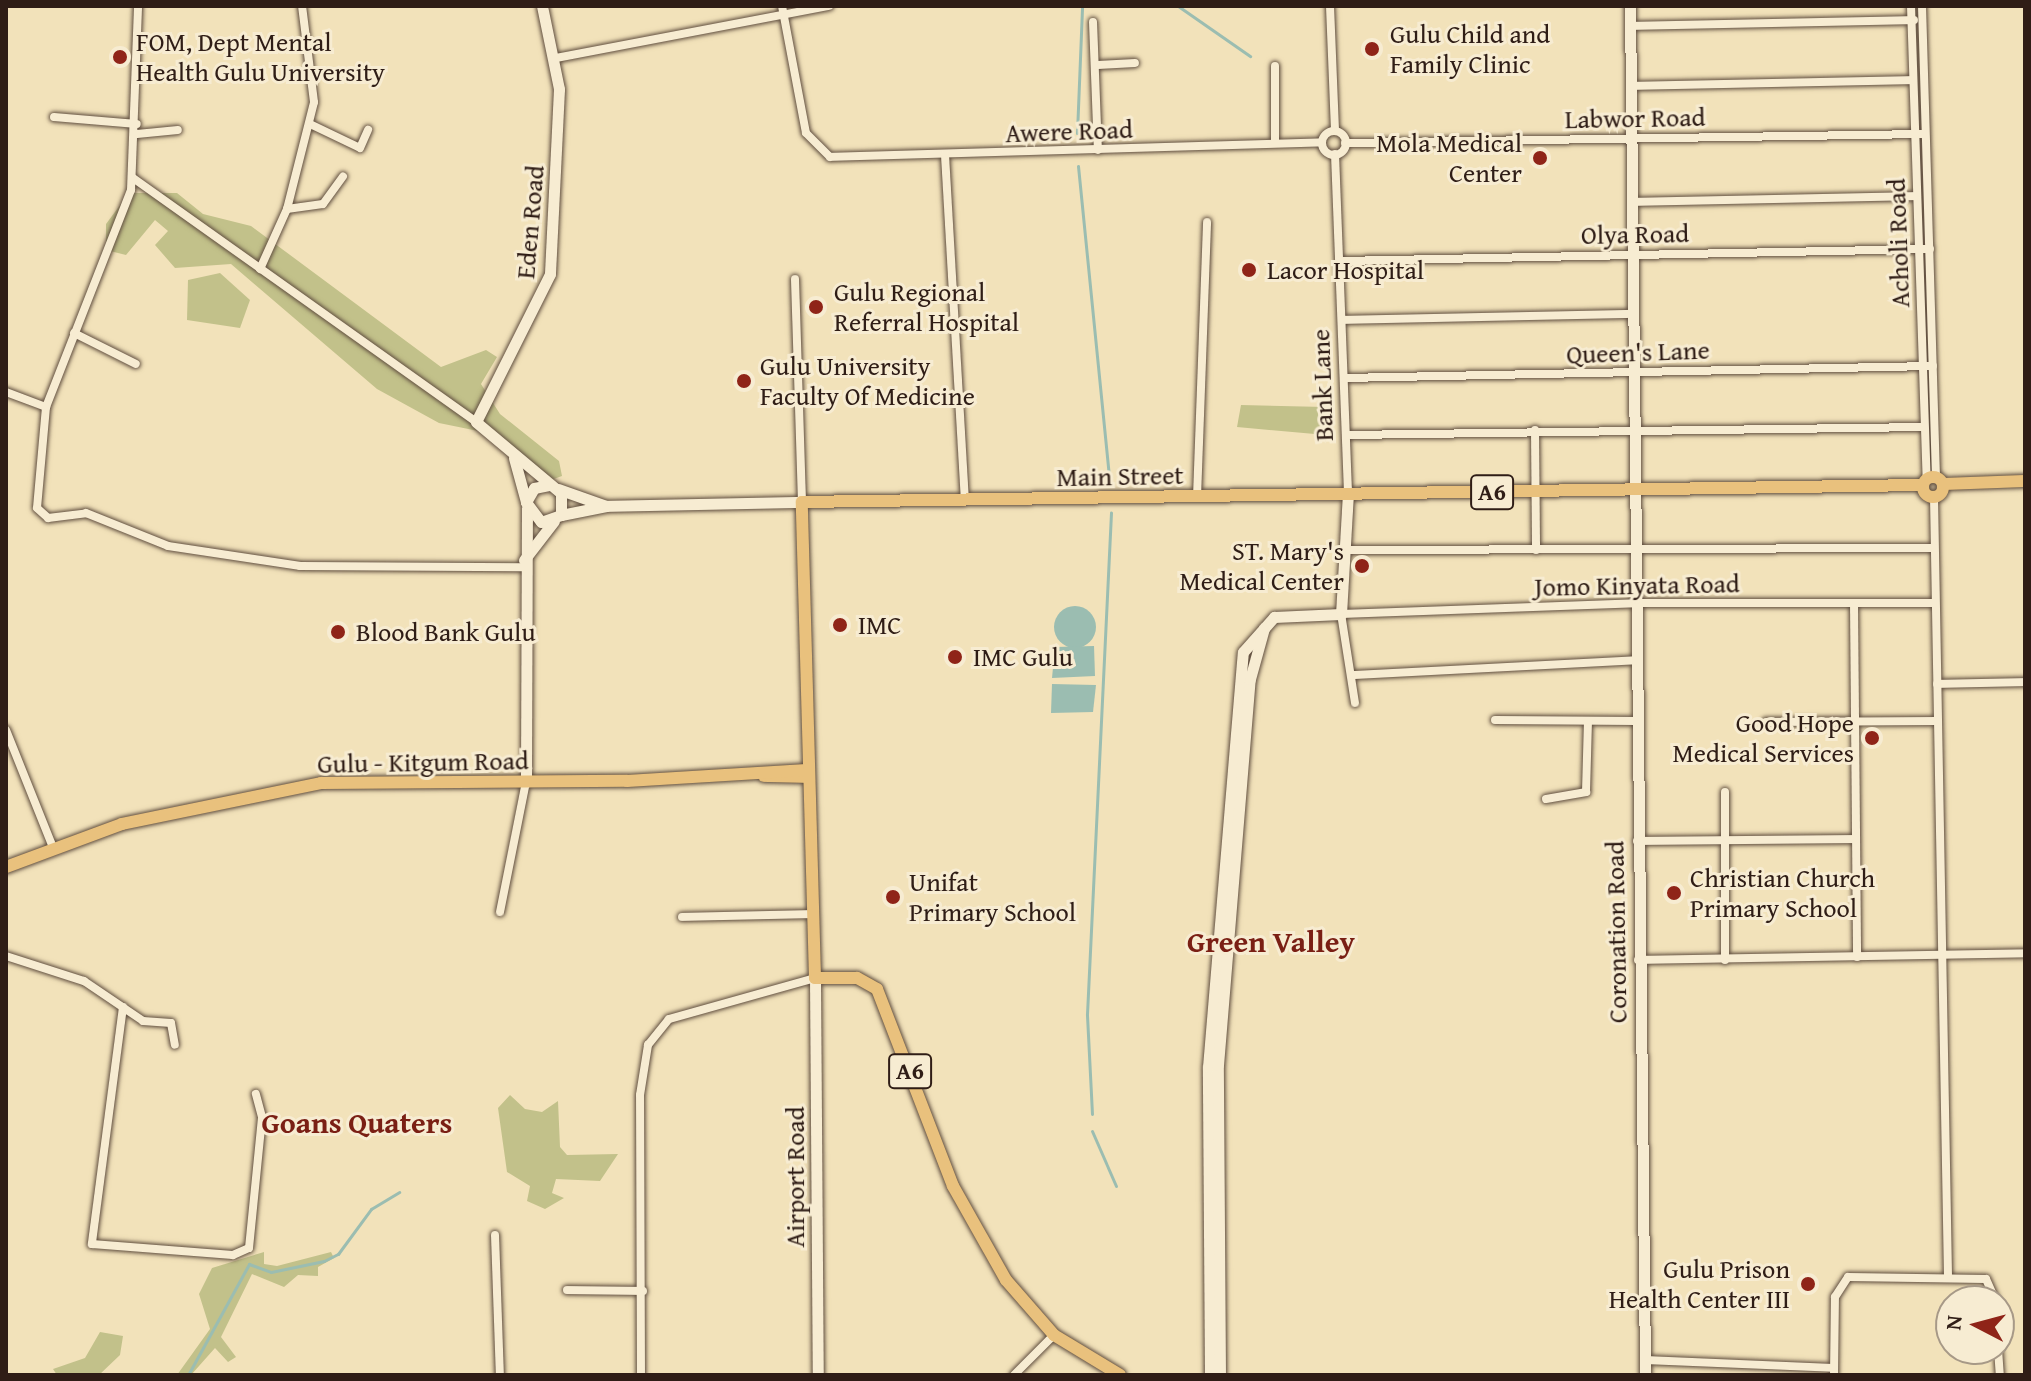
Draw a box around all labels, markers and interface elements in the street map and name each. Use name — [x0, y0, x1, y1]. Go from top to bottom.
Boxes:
place label: Gulu Child and Family Clinic — [1390, 18, 1550, 80]
place label: FOM, Dept Mental Health Gulu University — [136, 26, 385, 88]
marker: Gulu Child and Family Clinic — [1361, 38, 1383, 60]
marker: FOM, Dept Mental Health Gulu University — [111, 48, 129, 66]
street label: Labwor Road — [1564, 101, 1706, 135]
street label: Awere Road — [1005, 113, 1133, 149]
place label: Mola Medical Center — [1376, 127, 1522, 188]
marker: Mola Medical Center — [1529, 147, 1551, 169]
street label: Eden Road — [509, 164, 551, 280]
street label: Acholi Road — [1880, 178, 1916, 308]
street label: Olya Road — [1581, 217, 1689, 251]
place label: Lacor Hospital — [1267, 254, 1424, 286]
marker: Lacor Hospital — [1238, 259, 1260, 281]
place label: Gulu Regional Referral Hospital — [834, 276, 1019, 338]
marker: Gulu Regional Referral Hospital — [805, 296, 827, 318]
street label: Bank Lane — [1304, 328, 1340, 442]
street label: Queen's Lane — [1566, 334, 1710, 370]
place label: Gulu University Faculty Of Medicine — [760, 350, 975, 412]
marker: Gulu University Faculty Of Medicine — [735, 372, 753, 390]
street label: Main Street — [1056, 459, 1184, 493]
road number: A6 — [1470, 472, 1514, 512]
place label: ST. Mary's Medical Center — [1179, 535, 1344, 596]
marker: ST. Mary's Medical Center — [1351, 555, 1373, 577]
street label: Jomo Kinyata Road — [1534, 568, 1740, 602]
place label: IMC — [858, 609, 901, 641]
marker: IMC — [829, 614, 851, 636]
place label: Blood Bank Gulu — [356, 616, 535, 648]
marker: Blood Bank Gulu — [327, 621, 349, 643]
place label: IMC Gulu — [973, 641, 1073, 673]
marker: IMC Gulu — [944, 646, 966, 668]
place label: Good Hope Medical Services — [1673, 707, 1854, 768]
marker: Good Hope Medical Services — [1861, 727, 1883, 749]
street label: Gulu - Kitgum Road — [317, 745, 529, 779]
street label: Coronation Road — [1599, 841, 1633, 1023]
place label: Christian Church Primary School — [1690, 862, 1875, 924]
place label: Unifat Primary School — [909, 866, 1076, 928]
marker: Christian Church Primary School — [1665, 884, 1683, 902]
marker: Unifat Primary School — [884, 888, 902, 906]
district label: Green Valley — [1187, 923, 1355, 959]
road number: A6 — [888, 1051, 932, 1091]
district label: Goans Quaters — [261, 1104, 453, 1140]
street label: Airport Road — [779, 1106, 811, 1248]
place label: Gulu Prison Health Center III — [1609, 1253, 1790, 1314]
marker: Gulu Prison Health Center III — [1797, 1273, 1819, 1295]
north arrow — [1935, 1285, 2015, 1365]
text: N — [1936, 1314, 1970, 1332]

